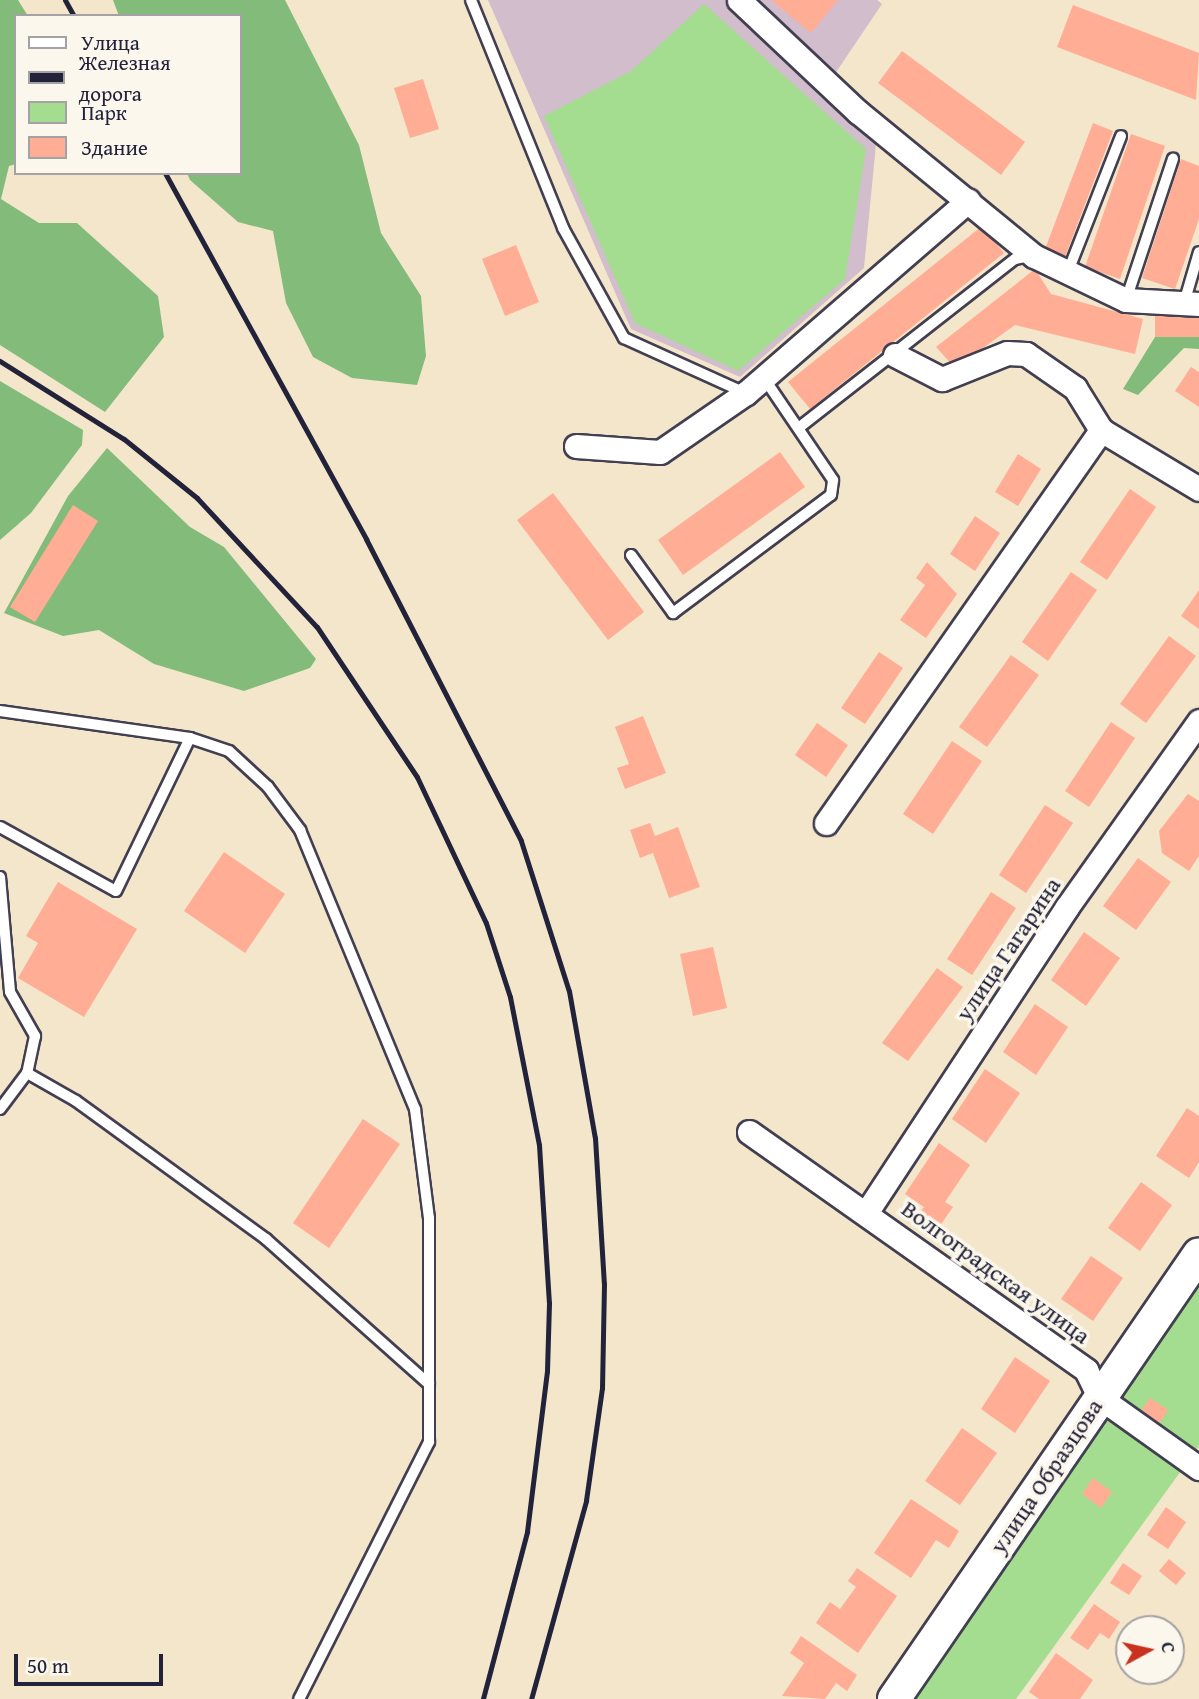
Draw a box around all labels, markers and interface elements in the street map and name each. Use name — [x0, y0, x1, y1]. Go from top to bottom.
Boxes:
legend — [14, 14, 242, 175]
text: Улица — [81, 27, 140, 58]
text: Железная дорога — [79, 47, 171, 109]
text: Парк — [81, 97, 127, 128]
text: Здание — [81, 132, 148, 163]
street label: улица Гагарина — [949, 872, 1067, 1026]
street label: Волгоградская улица — [896, 1194, 1096, 1350]
street label: улица Образцова — [984, 1393, 1108, 1559]
north arrow — [1115, 1615, 1185, 1685]
scale bar — [18, 1640, 166, 1684]
text: С — [1154, 1640, 1183, 1655]
text: 50 m — [27, 1650, 69, 1681]

